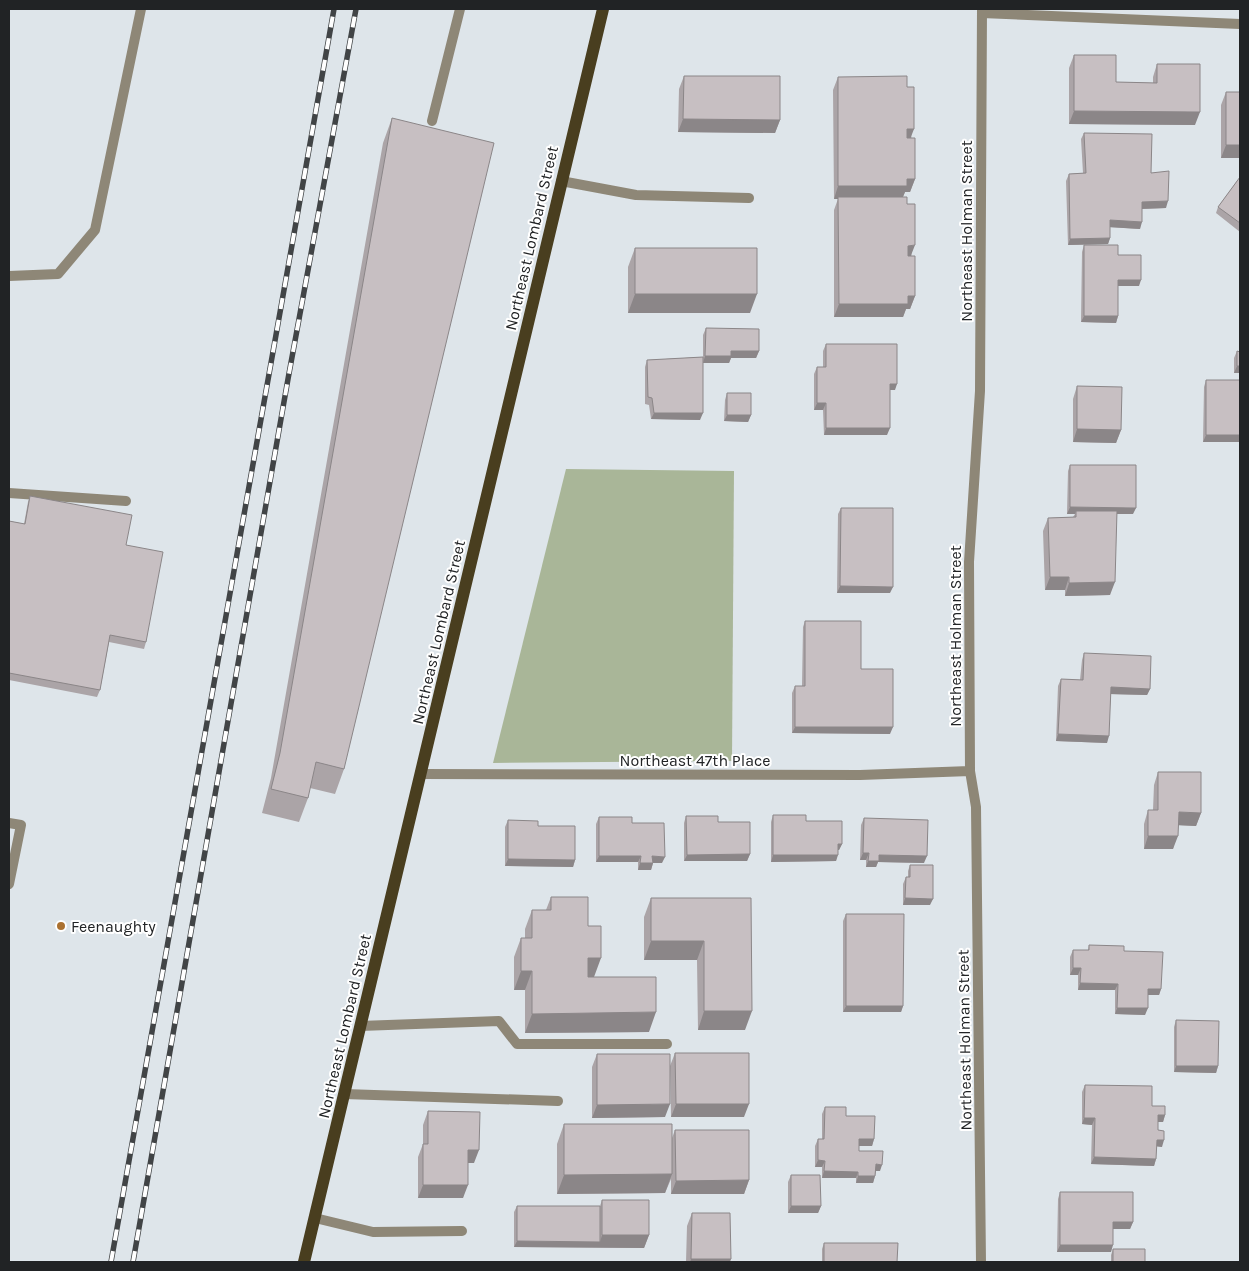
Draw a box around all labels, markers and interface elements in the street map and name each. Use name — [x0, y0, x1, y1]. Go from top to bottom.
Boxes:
street label: Northeast Holman Street — [957, 140, 976, 322]
street label: Northeast Lombard Street — [501, 144, 562, 332]
street label: Northeast Lombard Street — [408, 538, 469, 726]
street label: Northeast Holman Street — [946, 545, 965, 727]
street label: Northeast 47th Place — [620, 751, 770, 770]
place label: Feenaughty — [71, 917, 156, 936]
marker: Feenaughty — [55, 920, 67, 932]
street label: Northeast Lombard Street — [314, 932, 375, 1120]
street label: Northeast Holman Street — [953, 949, 976, 1131]

